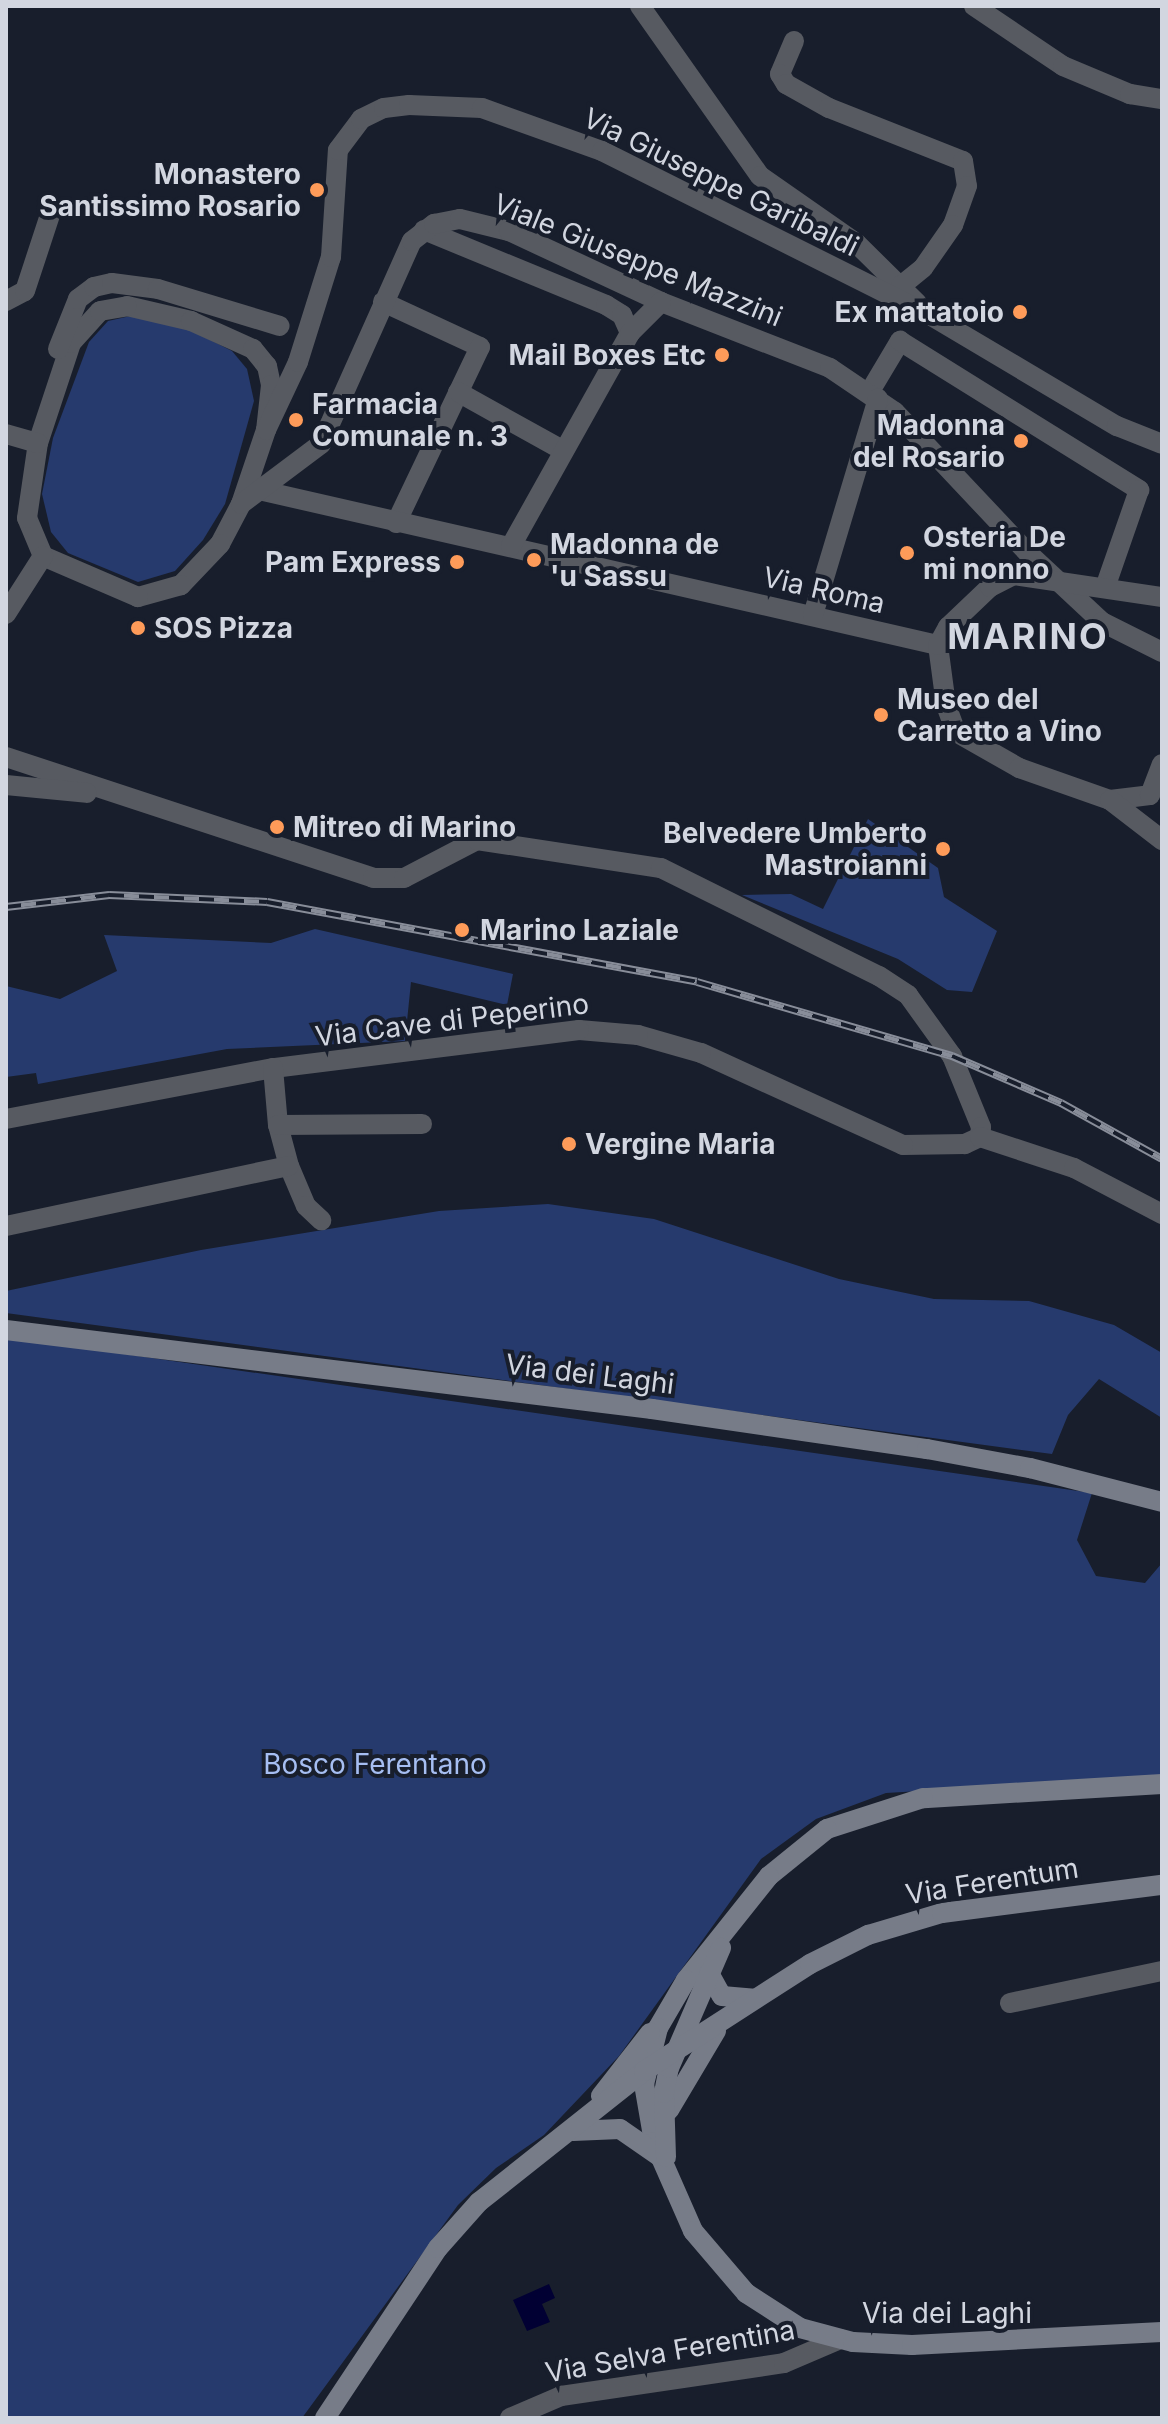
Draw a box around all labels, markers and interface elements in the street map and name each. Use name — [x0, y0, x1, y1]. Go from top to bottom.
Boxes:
street label: Via Giuseppe Garibaldi — [578, 101, 864, 263]
place label: Monastero Santissimo Rosario — [39, 157, 301, 223]
marker: Monastero Santissimo Rosario — [308, 181, 326, 199]
street label: Viale Giuseppe Mazzini — [489, 187, 787, 333]
place label: Ex mattatoio — [834, 295, 1004, 329]
marker: Ex mattatoio — [1011, 303, 1029, 321]
place label: Mail Boxes Etc — [509, 338, 706, 372]
marker: Mail Boxes Etc — [713, 346, 731, 364]
place label: Farmacia Comunale n. 3 — [312, 387, 509, 453]
place label: Madonna del Rosario — [853, 408, 1005, 474]
marker: Farmacia Comunale n. 3 — [287, 411, 305, 429]
marker: Madonna del Rosario — [1012, 432, 1030, 450]
place label: Osteria De mi nonno — [923, 520, 1066, 586]
place label: Madonna de 'u Sassu — [550, 527, 719, 593]
marker: Osteria De mi nonno — [898, 544, 916, 562]
place label: Pam Express — [265, 545, 441, 579]
marker: Madonna de 'u Sassu — [525, 551, 543, 569]
marker: Pam Express — [448, 553, 466, 571]
street label: Via Roma — [760, 560, 888, 620]
place label: SOS Pizza — [154, 611, 293, 645]
district label: MARINO — [947, 615, 1109, 659]
marker: SOS Pizza — [129, 619, 147, 637]
place label: Museo del Carretto a Vino — [897, 682, 1102, 748]
marker: Museo del Carretto a Vino — [872, 706, 890, 724]
place label: Mitreo di Marino — [293, 810, 516, 844]
place label: Belvedere Umberto Mastroianni — [663, 816, 927, 882]
marker: Mitreo di Marino — [268, 818, 286, 836]
marker: Belvedere Umberto Mastroianni — [934, 840, 952, 858]
place label: Marino Laziale — [480, 913, 679, 947]
marker: Marino Laziale — [451, 919, 473, 941]
street label: Via Cave di Peperino — [313, 987, 591, 1053]
place label: Vergine Maria — [585, 1127, 775, 1161]
marker: Vergine Maria — [560, 1135, 578, 1153]
street label: Via dei Laghi — [504, 1347, 676, 1401]
park label: Bosco Ferentano — [263, 1747, 487, 1781]
street label: Via Ferentum — [903, 1851, 1081, 1911]
street label: Via dei Laghi — [862, 2296, 1032, 2330]
street label: Via Selva Ferentina — [543, 2312, 797, 2390]

